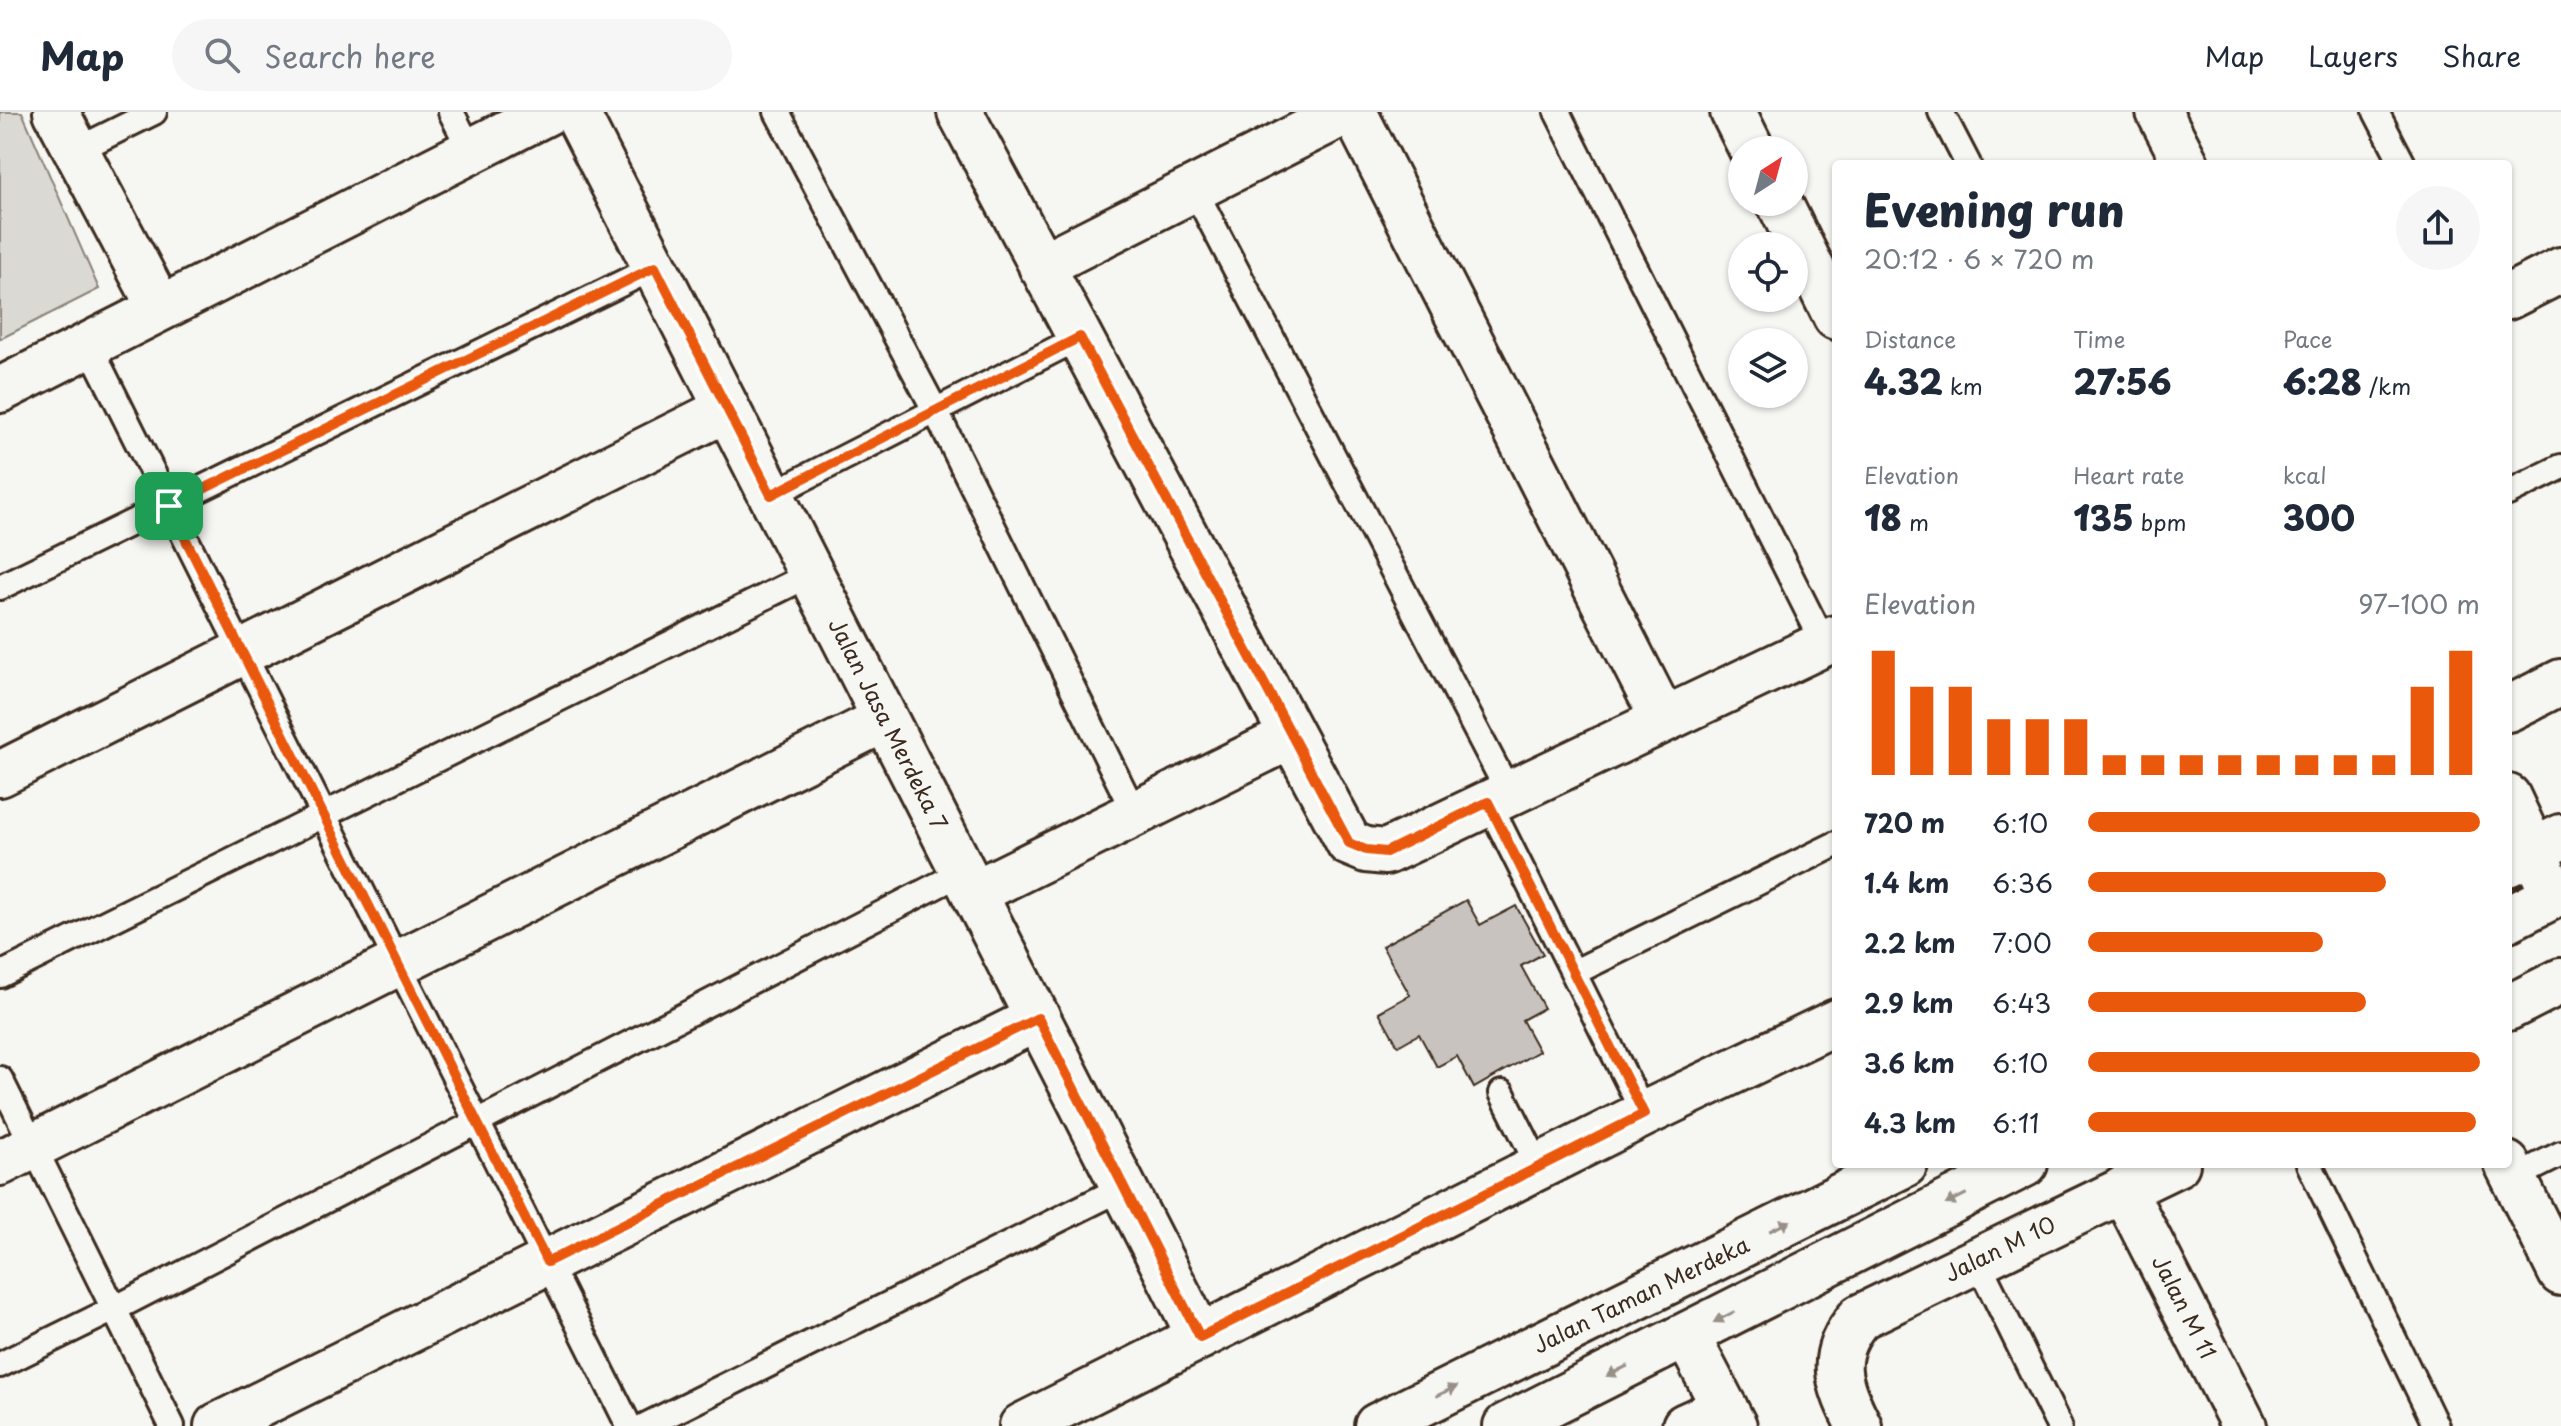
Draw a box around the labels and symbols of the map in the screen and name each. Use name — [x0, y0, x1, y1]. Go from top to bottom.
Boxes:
north arrow — [1728, 136, 1808, 216]
pin — [135, 472, 203, 540]
street label: Jalan Jasa Merdeka 7 — [822, 612, 957, 835]
one-way arrow — [1944, 1193, 1967, 1206]
street label: Jalan M 10 — [1938, 1207, 2060, 1289]
one-way arrow — [1769, 1219, 1792, 1233]
street label: Jalan Taman Merdeka — [1527, 1227, 1755, 1360]
street label: Jalan M 11 — [2145, 1249, 2226, 1364]
one-way arrow — [1713, 1311, 1736, 1324]
one-way arrow — [1605, 1364, 1628, 1378]
one-way arrow — [1435, 1385, 1458, 1398]

